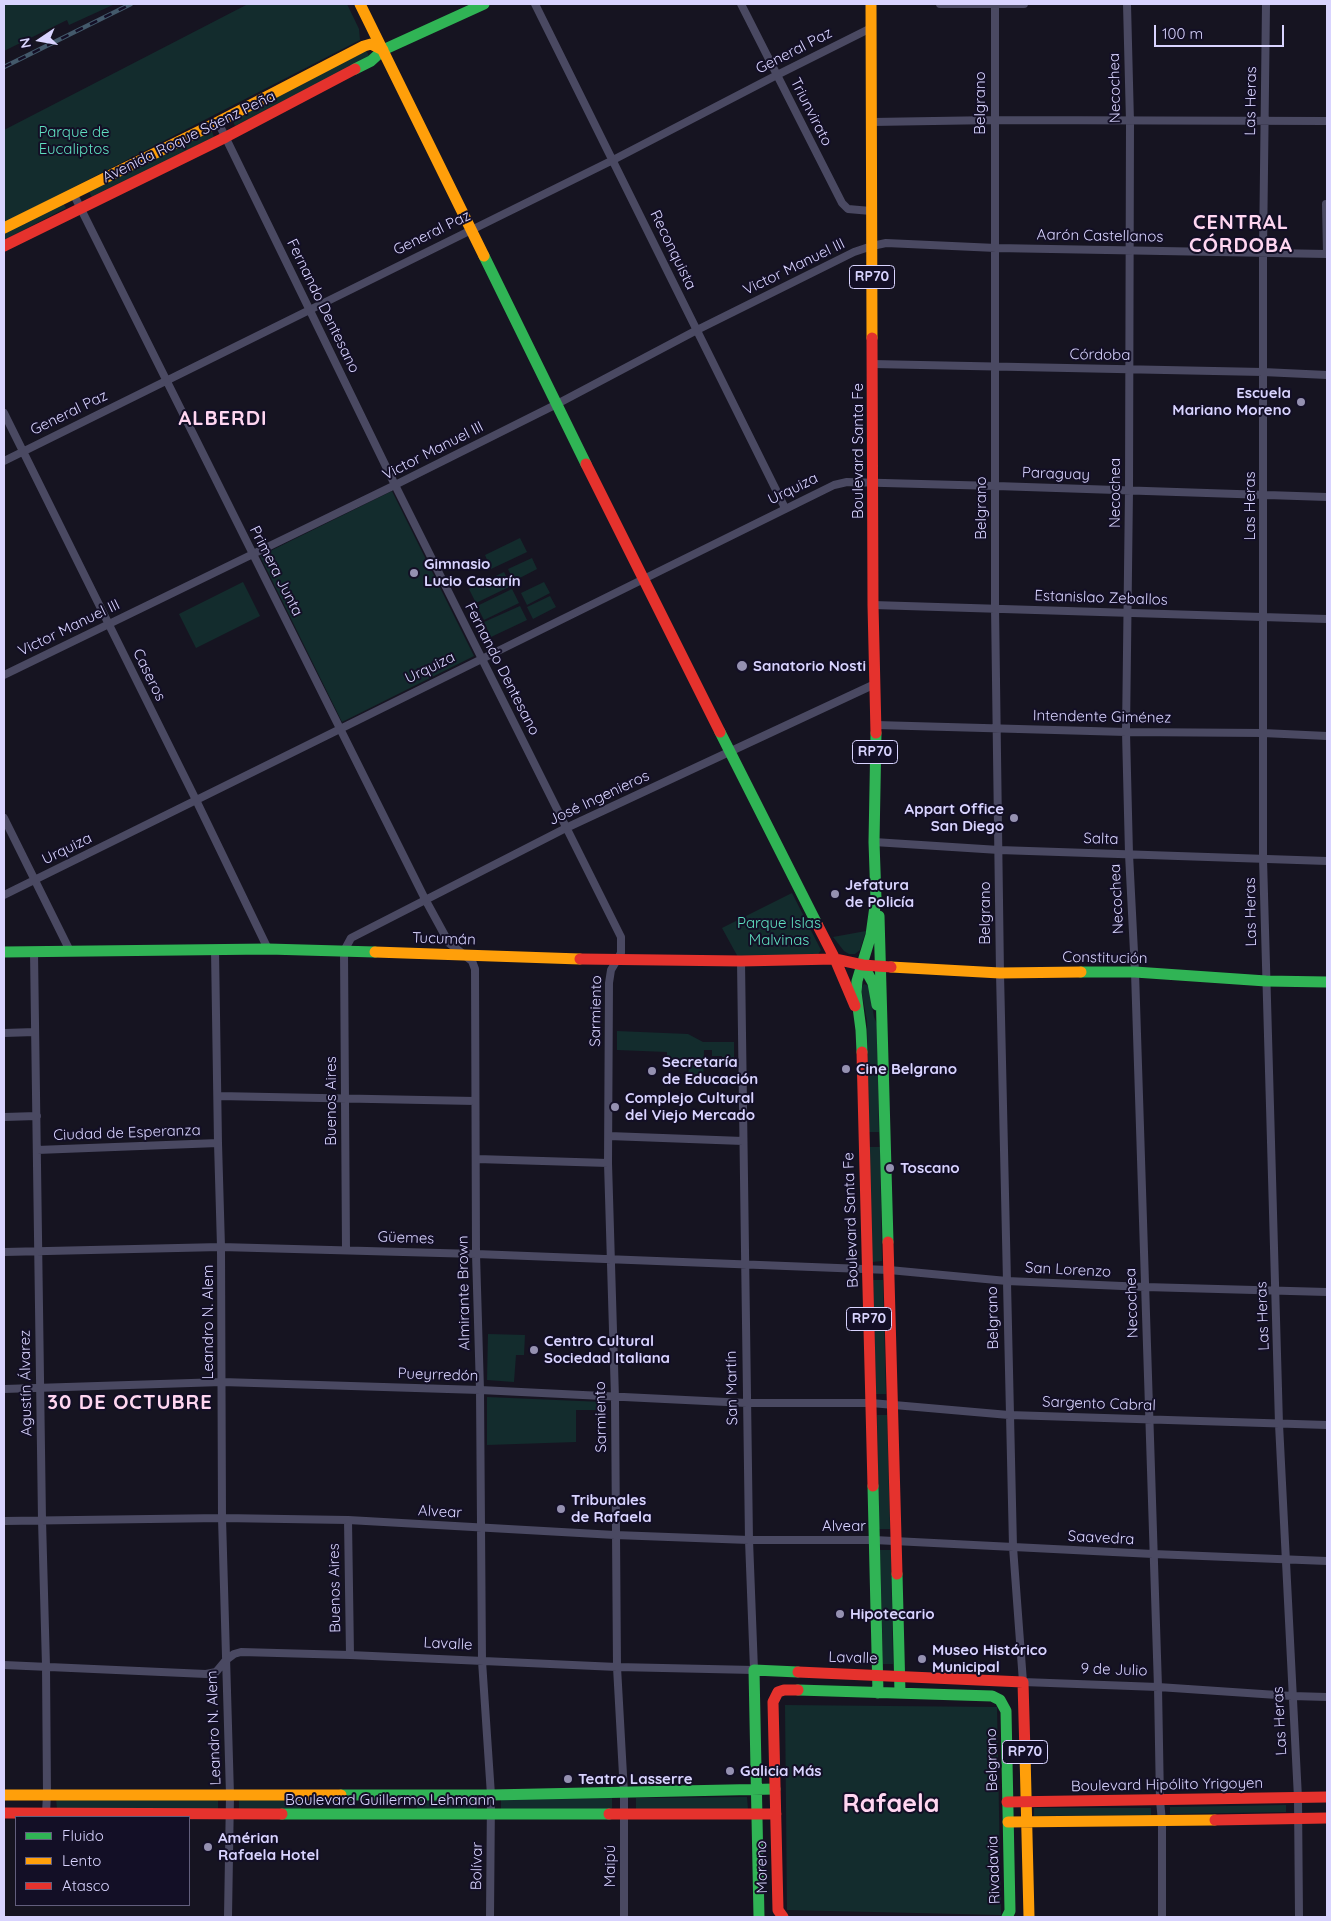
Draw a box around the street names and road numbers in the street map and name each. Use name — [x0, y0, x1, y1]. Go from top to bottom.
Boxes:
street label: General Paz — [753, 24, 835, 78]
street label: Necochea — [1105, 53, 1125, 123]
street label: Las Heras — [1241, 66, 1261, 136]
street label: Belgrano — [971, 71, 989, 135]
street label: Triunvirato — [786, 75, 836, 149]
street label: Avenida Roque Sáenz Peña — [100, 87, 278, 187]
street label: General Paz — [391, 207, 473, 259]
street label: Reconquista — [646, 207, 700, 293]
street label: Aarón Castellanos — [1036, 226, 1164, 246]
street label: Victor Manuel III — [740, 235, 848, 299]
street label: Fernando Dentesano — [283, 236, 363, 376]
road number: RP70 — [850, 266, 894, 288]
street label: Córdoba — [1070, 345, 1130, 365]
street label: Boulevard Santa Fe — [849, 383, 867, 519]
street label: General Paz — [28, 387, 110, 439]
street label: Victor Manuel III — [380, 418, 486, 484]
street label: Necochea — [1106, 458, 1124, 528]
street label: Paraguay — [1022, 464, 1090, 484]
street label: Urquiza — [765, 469, 821, 509]
street label: Las Heras — [1241, 471, 1259, 541]
street label: Belgrano — [972, 476, 990, 540]
street label: Primera Junta — [246, 523, 306, 619]
street label: Estanislao Zeballos — [1034, 587, 1168, 609]
street label: Victor Manuel III — [15, 596, 123, 660]
street label: Fernando Dentesano — [461, 600, 543, 738]
street label: Caseros — [129, 646, 169, 704]
street label: Urquiza — [402, 648, 458, 688]
street label: Intendente Giménez — [1033, 707, 1171, 727]
road number: RP70 — [852, 740, 898, 764]
street label: José Ingenieros — [546, 767, 652, 829]
street label: Urquiza — [39, 829, 95, 869]
street label: Salta — [1083, 829, 1119, 849]
street label: Necochea — [1106, 864, 1128, 934]
street label: Las Heras — [1241, 877, 1261, 947]
street label: Belgrano — [976, 881, 994, 945]
street label: Tucumán — [412, 929, 476, 949]
street label: Constitución — [1062, 948, 1148, 968]
street label: Sarmiento — [586, 975, 606, 1047]
street label: Buenos Aires — [322, 1056, 340, 1146]
street label: Ciudad de Esperanza — [53, 1121, 201, 1145]
street label: Boulevard Santa Fe — [840, 1152, 862, 1288]
street label: Güemes — [377, 1228, 435, 1248]
street label: Almirante Brown — [454, 1235, 474, 1351]
street label: San Lorenzo — [1025, 1259, 1111, 1281]
street label: Leandro N. Alem — [199, 1265, 217, 1379]
street label: Necochea — [1122, 1268, 1142, 1338]
street label: Las Heras — [1253, 1281, 1273, 1351]
street label: Belgrano — [983, 1286, 1003, 1350]
road number: RP70 — [846, 1308, 892, 1330]
street label: Agustín Álvarez — [16, 1330, 36, 1436]
street label: San Martín — [722, 1351, 742, 1425]
street label: Pueyrredón — [397, 1365, 479, 1385]
street label: Sarmiento — [591, 1381, 611, 1453]
street label: Sargento Cabral — [1042, 1393, 1156, 1415]
street label: Alvear — [418, 1502, 462, 1522]
street label: Alvear — [822, 1517, 866, 1535]
street label: Saavedra — [1067, 1527, 1135, 1549]
street label: Buenos Aires — [325, 1543, 345, 1633]
street label: Lavalle — [423, 1634, 473, 1654]
street label: Lavalle — [828, 1648, 878, 1668]
street label: 9 de Julio — [1080, 1660, 1148, 1680]
street label: Leandro N. Alem — [203, 1670, 225, 1786]
street label: Las Heras — [1269, 1686, 1291, 1756]
street label: Belgrano — [982, 1728, 1002, 1792]
road number: RP70 — [1002, 1740, 1048, 1764]
street label: Boulevard Hipólito Yrigoyen — [1071, 1774, 1263, 1796]
street label: Boulevard Guillermo Lehmann — [285, 1791, 495, 1809]
street label: Rivadavia — [984, 1835, 1004, 1905]
street label: Moreno — [753, 1840, 771, 1894]
street label: Bolívar — [468, 1842, 486, 1890]
street label: Maipú — [601, 1845, 619, 1887]

